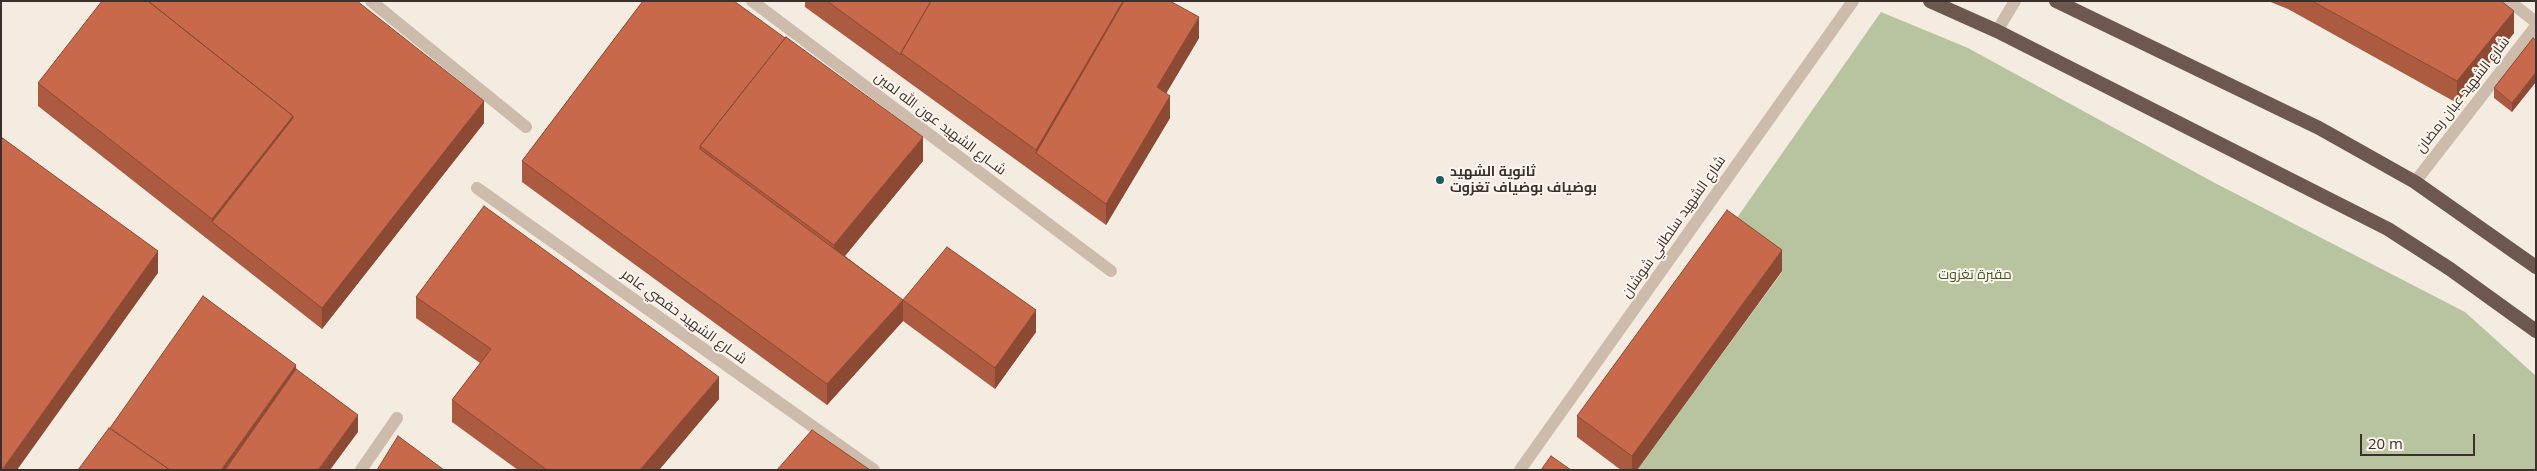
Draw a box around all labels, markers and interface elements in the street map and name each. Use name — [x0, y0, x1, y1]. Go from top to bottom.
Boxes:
street label: شارع الشهيد عبان رمضان — [2413, 34, 2513, 156]
street label: شــارع الشهيد عون الله لمين — [871, 69, 1009, 179]
street label: شارع الشهيد سلطاني شوشان — [1618, 153, 1730, 301]
place label: ثانوية الشهيد بوضياف بوضياف تغزوت — [1450, 164, 1597, 196]
marker: ثانوية الشهيد بوضياف بوضياف تغزوت — [1434, 174, 1446, 186]
street label: شــارع الشهيد حفصي عامر — [618, 266, 750, 368]
park label: مقبرة تغزوت — [1938, 267, 2012, 283]
scale bar — [2362, 424, 2477, 456]
text: 20 m — [2368, 433, 2403, 453]

